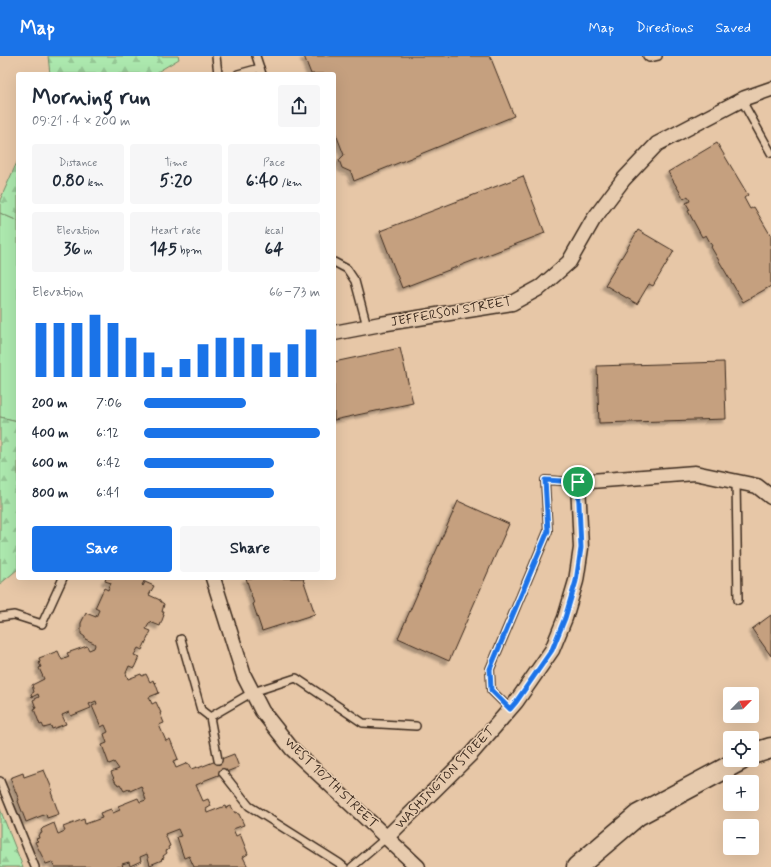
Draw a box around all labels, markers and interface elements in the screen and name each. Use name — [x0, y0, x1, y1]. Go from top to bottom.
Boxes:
text: Map — [20, 16, 55, 41]
text: Map — [588, 19, 614, 37]
text: Directions — [636, 19, 694, 37]
text: Saved — [716, 19, 751, 37]
text: Morning run — [32, 84, 151, 112]
button: share — [278, 85, 320, 127]
text: 09:21 · 4 × 200 m — [32, 113, 130, 130]
text: Distance — [59, 156, 97, 170]
text: Time — [164, 156, 188, 170]
text: Pace — [263, 156, 285, 170]
text: 0.80 — [52, 170, 85, 192]
text: 5:20 — [160, 170, 192, 192]
text: 6:40 — [246, 170, 279, 192]
text: km — [85, 176, 104, 190]
text: /km — [279, 176, 302, 190]
text: Elevation — [56, 224, 100, 238]
text: Heart rate — [151, 224, 201, 238]
text: kcal — [265, 224, 283, 238]
text: 36 — [64, 238, 81, 260]
text: 145 — [150, 238, 177, 260]
text: 64 — [264, 238, 284, 260]
text: m — [81, 244, 92, 258]
text: bpm — [177, 244, 202, 258]
text: Elevation — [32, 284, 83, 301]
text: 66–73 m — [269, 284, 320, 301]
street label: JEFFERSON STREET — [389, 293, 513, 331]
text: 200 m — [32, 395, 67, 412]
text: 7:06 — [96, 395, 122, 412]
text: 400 m — [32, 425, 69, 442]
text: 6:12 — [96, 425, 119, 442]
text: 600 m — [32, 455, 68, 472]
text: 6:42 — [96, 455, 121, 472]
pin — [561, 465, 595, 499]
icon: arrive — [567, 471, 589, 493]
text: 800 m — [32, 485, 68, 502]
text: 6:41 — [96, 485, 119, 502]
button: Save — [32, 526, 172, 572]
button: Share — [180, 526, 320, 572]
north arrow — [723, 687, 759, 723]
map controls — [723, 687, 759, 855]
street label: WASHINGTON STREET — [392, 722, 499, 833]
button: locate — [723, 731, 759, 767]
street label: WEST 107TH STREET — [281, 734, 381, 832]
button: + — [723, 775, 759, 811]
button: − — [723, 819, 759, 855]

